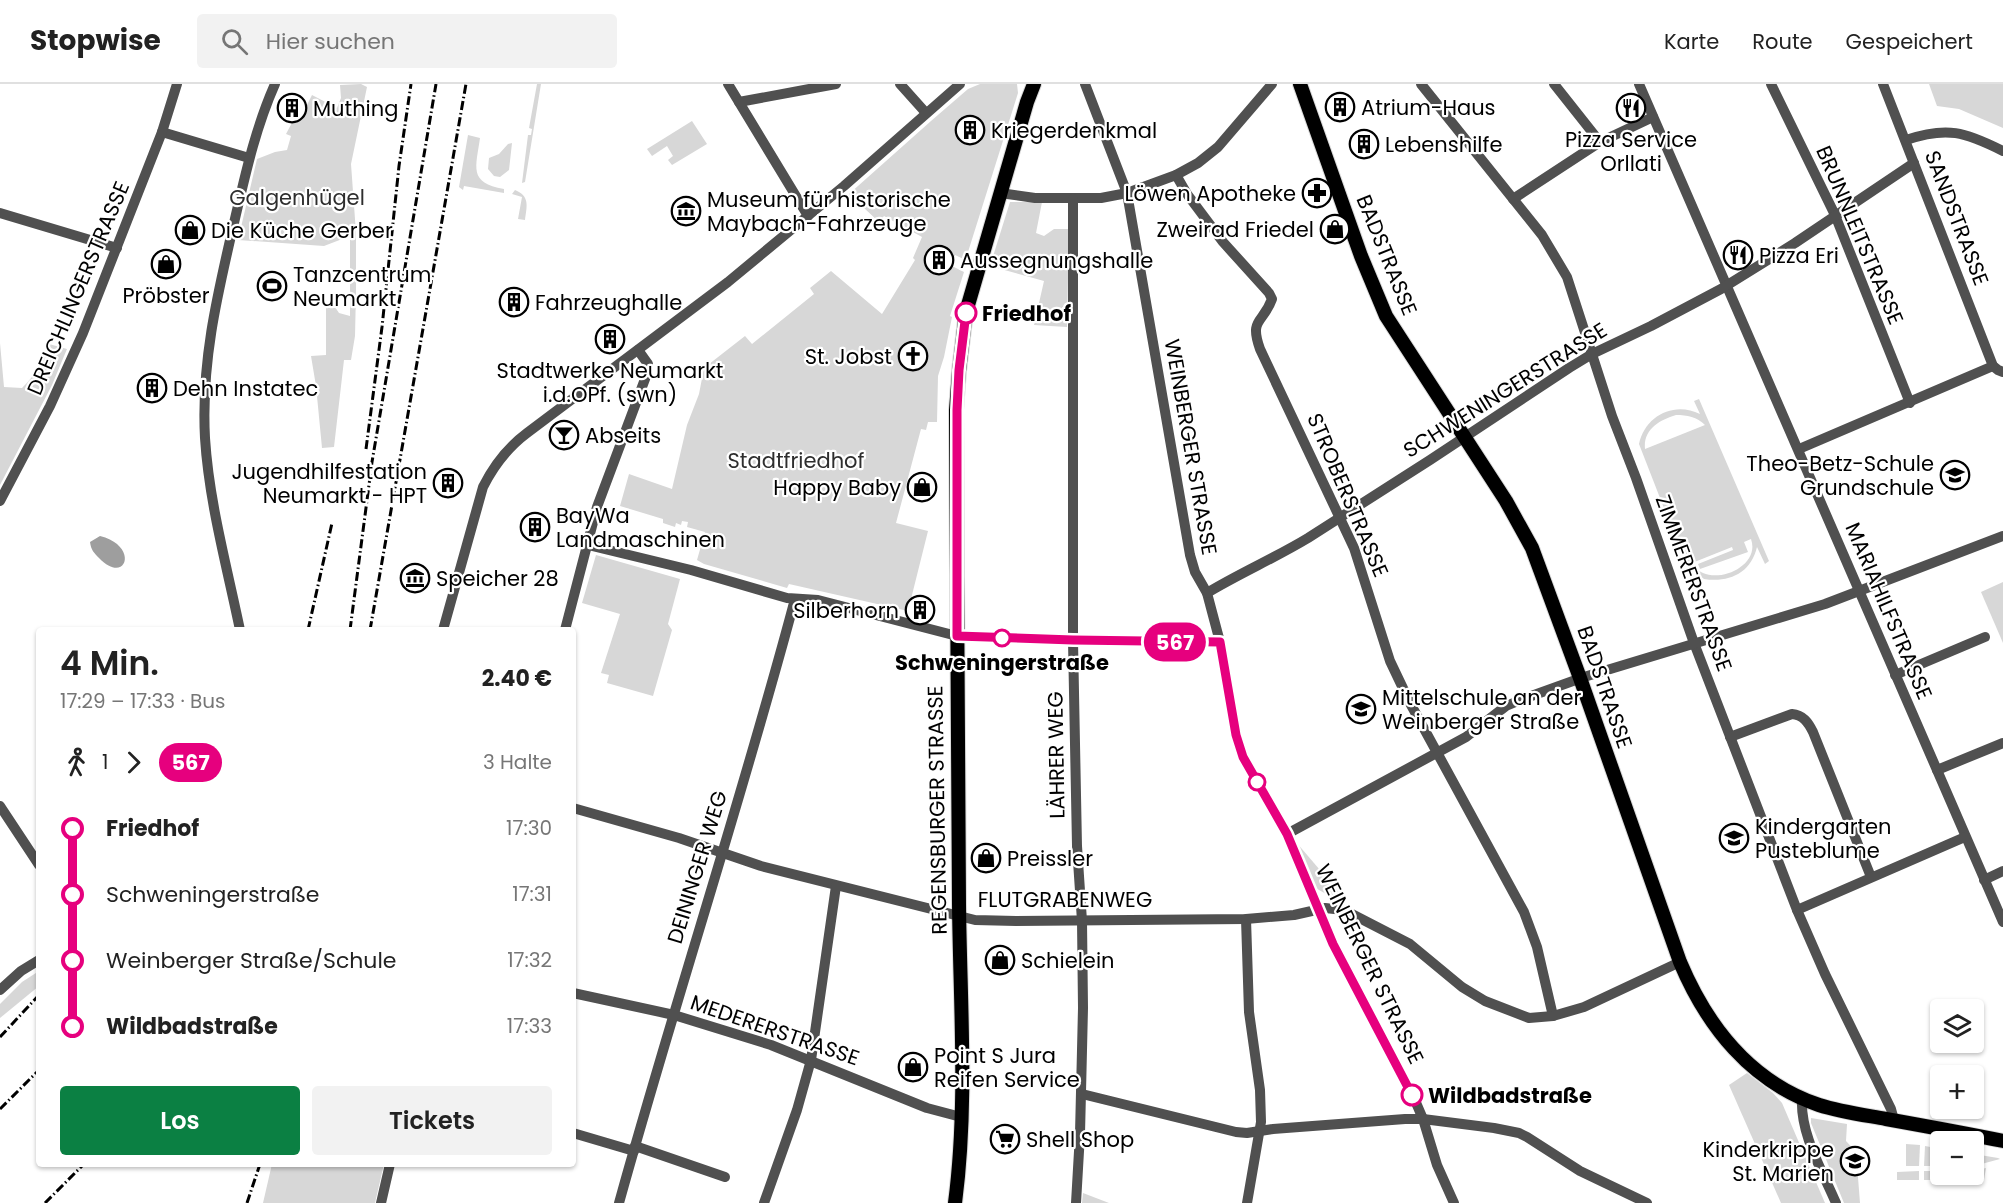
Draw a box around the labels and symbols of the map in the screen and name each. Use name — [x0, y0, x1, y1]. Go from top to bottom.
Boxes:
building icon: Atrium-Haus — [1324, 91, 1356, 123]
building icon: Muthing — [276, 92, 308, 124]
restaurant icon: Pizza Service Orllati — [1615, 92, 1647, 124]
place label: Atrium-Haus — [1361, 93, 1496, 122]
place label: Muthing — [313, 94, 398, 123]
building icon: Kriegerdenkmal — [954, 114, 986, 146]
place label: Kriegerdenkmal — [991, 116, 1157, 145]
place label: Pizza Service Orllati — [1565, 125, 1697, 178]
building icon: Lebenshilfe — [1348, 128, 1380, 160]
place label: Lebenshilfe — [1385, 130, 1502, 159]
street label: BRUNNLEITSTRASSE — [1809, 141, 1911, 329]
street label: SANDSTRASSE — [1918, 146, 1996, 290]
street label: DREICHLINGERSTRASSE — [20, 177, 136, 399]
pharmacy icon: Löwen Apotheke — [1301, 177, 1333, 209]
place label: Löwen Apotheke — [1124, 179, 1296, 208]
park label: Galgenhügel — [229, 183, 365, 212]
place label: Museum für historische Maybach-Fahrzeuge — [707, 185, 951, 238]
street label: BADSTRASSE — [1350, 190, 1424, 320]
museum icon: Museum für historische Maybach-Fahrzeuge — [670, 195, 702, 227]
shop icon: Zweirad Friedel — [1319, 213, 1351, 245]
shop icon: Die Küche Gerber — [174, 214, 206, 246]
place label: Zweirad Friedel — [1156, 215, 1314, 244]
place label: Die Küche Gerber — [211, 216, 393, 245]
restaurant icon: Pizza Eri — [1722, 239, 1754, 271]
place label: Pizza Eri — [1759, 241, 1839, 270]
building icon: Aussegnungshalle — [923, 244, 955, 276]
place label: Aussegnungshalle — [960, 246, 1153, 275]
shop icon: Pröbster — [150, 248, 182, 280]
place label: Tanzcentrum Neumarkt — [293, 260, 431, 313]
sports icon: Tanzcentrum Neumarkt — [256, 270, 288, 302]
place label: Pröbster — [122, 281, 210, 310]
building icon: Fahrzeughalle — [498, 286, 530, 318]
place label: Fahrzeughalle — [535, 288, 682, 317]
place label: Friedhof — [982, 299, 1071, 328]
marker: Friedhof — [955, 302, 977, 324]
street label: SCHWENINGERSTRASSE — [1398, 315, 1612, 465]
building icon: Stadtwerke Neumarkt i.d.OPf. (swn) — [594, 323, 626, 355]
street label: WEINBERGER STRASSE — [1158, 337, 1224, 557]
church icon: St. Jobst — [897, 340, 929, 372]
place label: St. Jobst — [805, 342, 892, 371]
place label: Stadtwerke Neumarkt i.d.OPf. (swn) — [497, 356, 723, 409]
building icon: Dehn Instatec — [136, 372, 168, 404]
place label: Dehn Instatec — [173, 374, 318, 403]
street label: STROBERSTRASSE — [1300, 409, 1396, 581]
bar icon: Abseits — [548, 419, 580, 451]
place label: Abseits — [585, 421, 661, 450]
park label: Stadtfriedhof — [728, 446, 865, 475]
place label: Theo-Betz-Schule Grundschule — [1746, 449, 1934, 502]
place label: Jugendhilfestation Neumarkt - HPT — [231, 457, 427, 510]
school or university icon: Theo-Betz-Schule Grundschule — [1939, 459, 1971, 491]
building icon: Jugendhilfestation Neumarkt - HPT — [432, 467, 464, 499]
shop icon: Happy Baby — [906, 471, 938, 503]
place label: Happy Baby — [773, 473, 901, 502]
street label: ZIMMERERSTRASSE — [1649, 491, 1739, 675]
place label: BayWa Landmaschinen — [556, 501, 725, 554]
building icon: BayWa Landmaschinen — [519, 511, 551, 543]
street label: MARIAHILFSTRASSE — [1839, 518, 1939, 704]
museum icon: Speicher 28 — [399, 562, 431, 594]
place label: Speicher 28 — [436, 564, 559, 593]
building icon: Silberhorn — [904, 594, 936, 626]
place label: Silberhorn — [793, 596, 899, 625]
line badge: 567 — [1140, 622, 1210, 662]
street label: BADSTRASSE — [1570, 622, 1640, 752]
marker: Schweningerstraße — [993, 629, 1011, 647]
place label: Schweningerstraße — [895, 648, 1109, 677]
place label: Mittelschule an der Weinberger Straße — [1382, 683, 1582, 736]
street label: REGENSBURGER STRASSE — [920, 685, 954, 935]
street label: LÄHRER WEG — [1040, 691, 1072, 819]
school or university icon: Mittelschule an der Weinberger Straße — [1345, 693, 1377, 725]
unlabelled marker — [1248, 773, 1266, 791]
street label: DEININGER WEG — [660, 787, 734, 947]
place label: Kindergarten Pusteblume — [1755, 812, 1892, 865]
school or university icon: Kindergarten Pusteblume — [1718, 822, 1750, 854]
shop icon: Preissler — [970, 842, 1002, 874]
place label: Preissler — [1007, 844, 1093, 873]
street label: WEINBERGER STRASSE — [1309, 859, 1431, 1069]
street label: FLUTGRABENWEG — [978, 885, 1152, 914]
shop icon: Schielein — [984, 944, 1016, 976]
place label: Schielein — [1021, 946, 1115, 975]
street label: MEDERERSTRASSE — [687, 988, 863, 1072]
place label: Point S Jura Reifen Service — [934, 1041, 1080, 1094]
shop icon: Point S Jura Reifen Service — [897, 1051, 929, 1083]
place label: Wildbadstraße — [1428, 1081, 1592, 1110]
marker: Wildbadstraße — [1401, 1084, 1423, 1106]
supermarket icon: Shell Shop — [989, 1123, 1021, 1155]
place label: Shell Shop — [1026, 1125, 1134, 1154]
place label: Kinderkrippe St. Marien — [1703, 1135, 1834, 1188]
school or university icon: Kinderkrippe St. Marien — [1839, 1145, 1871, 1177]

